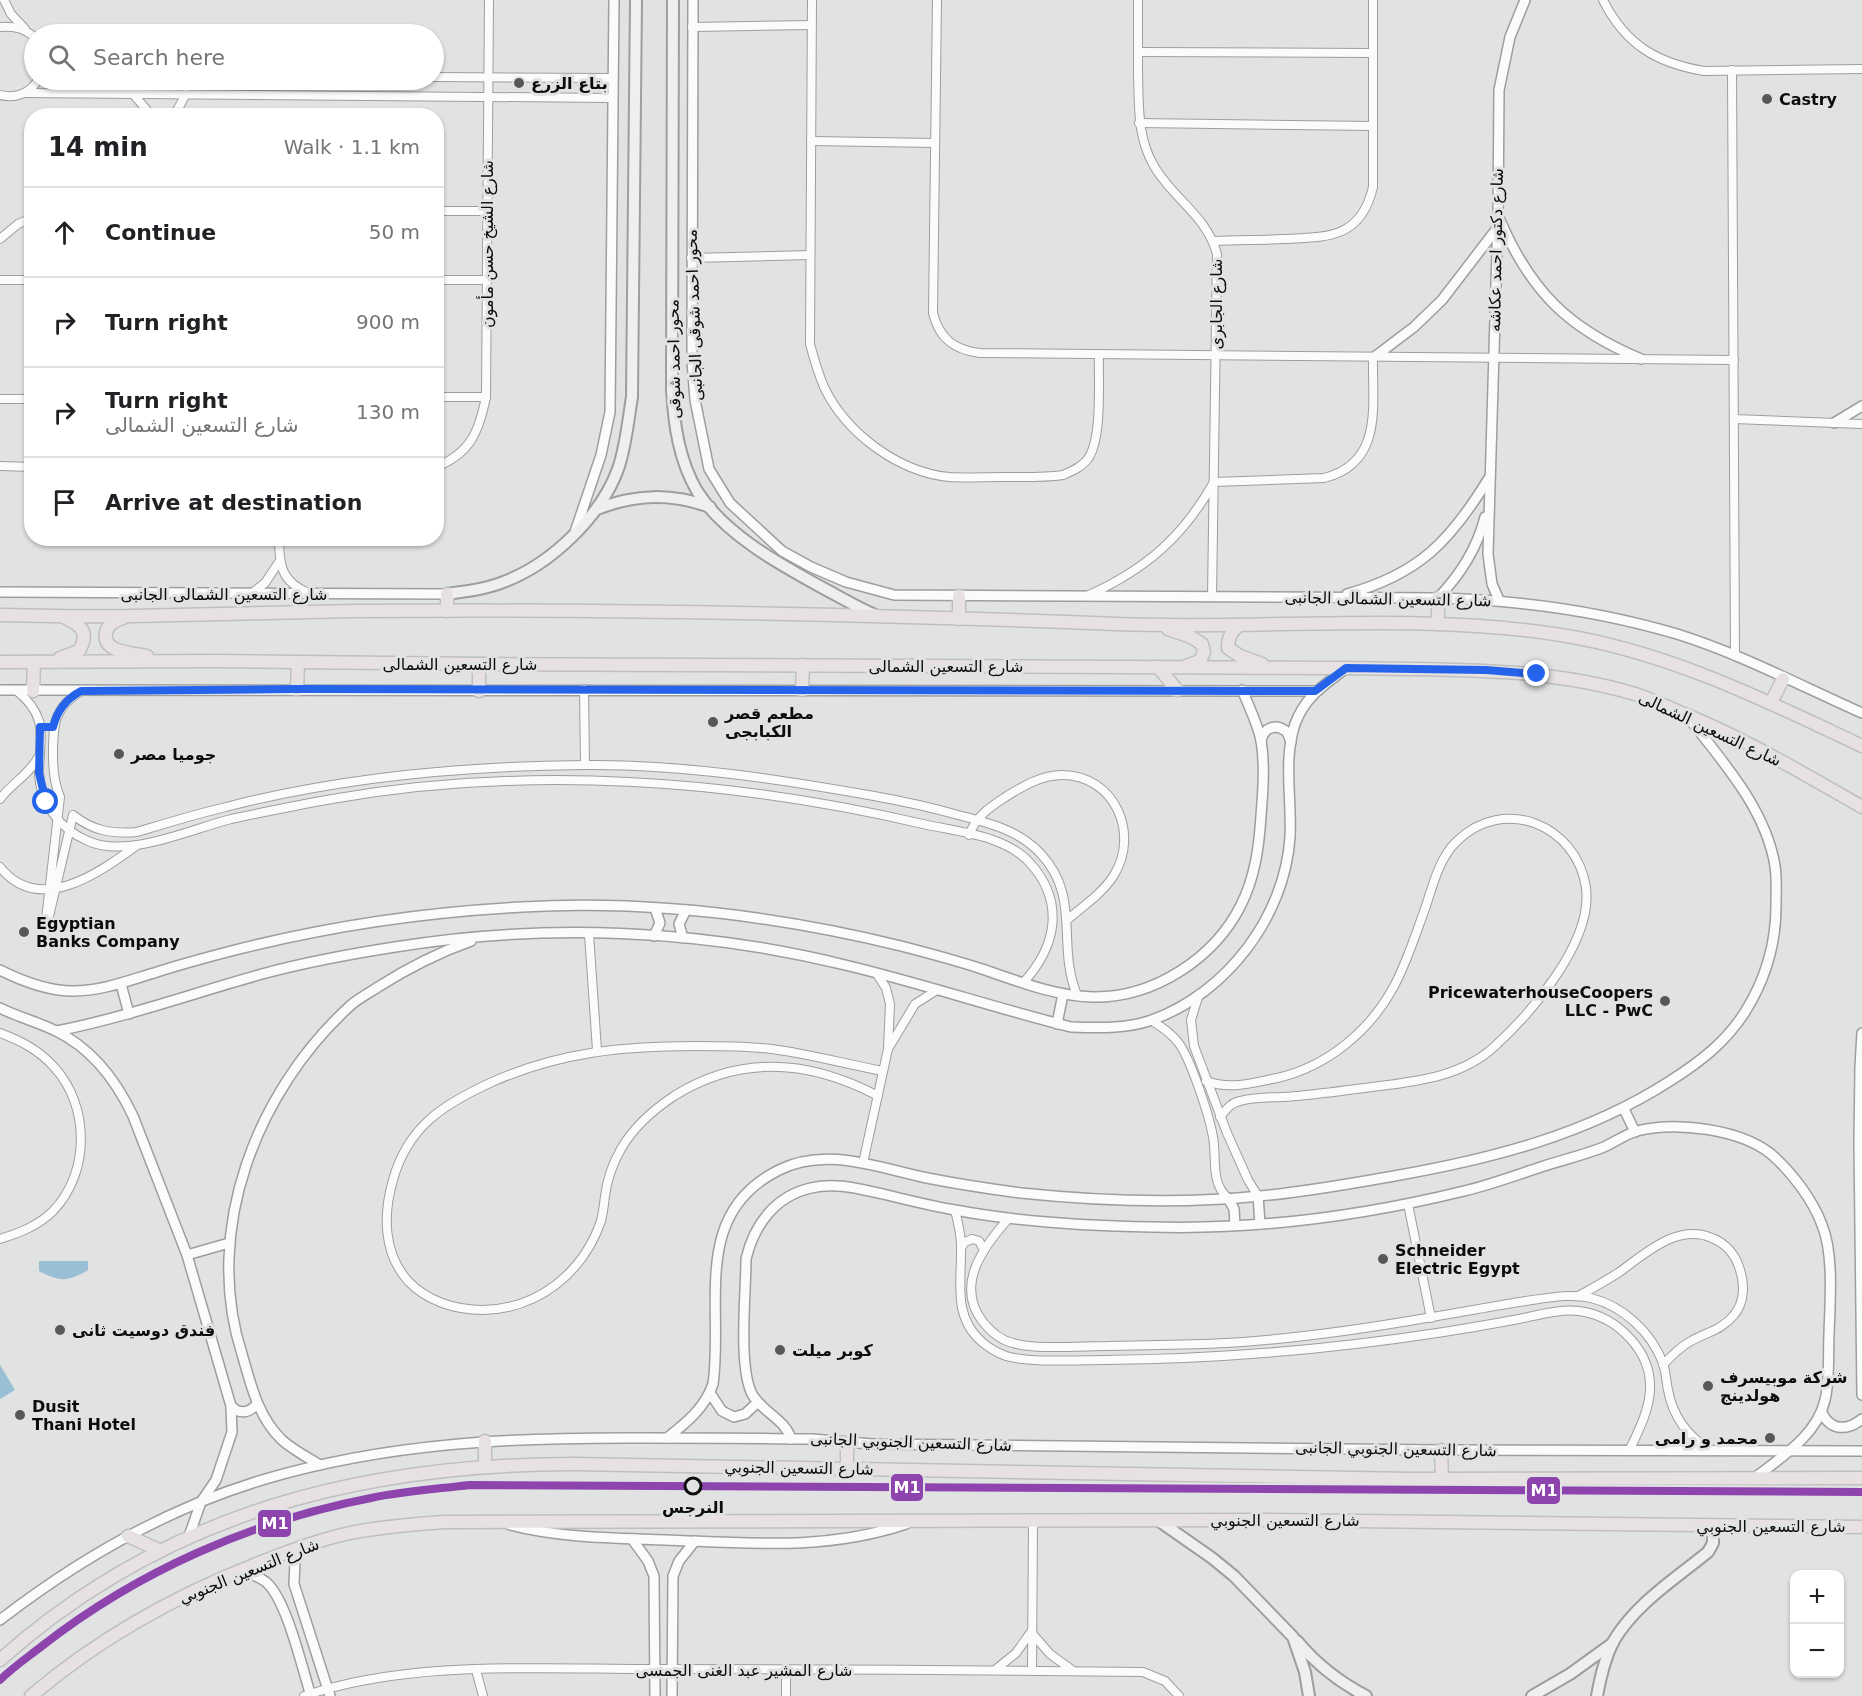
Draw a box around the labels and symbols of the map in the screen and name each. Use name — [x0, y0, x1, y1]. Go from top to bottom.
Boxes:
place label: بتاع الزرع — [531, 74, 608, 93]
marker: بتاع الزرع — [512, 76, 526, 90]
place label: Castry — [1779, 90, 1838, 109]
marker: Castry — [1760, 92, 1774, 106]
street label: شارع الشيخ حسن مأمون — [476, 160, 498, 328]
street label: شارع دكتور احمد عكاشه — [1485, 168, 1508, 332]
street label: محور احمد شوقى الجانبى — [682, 229, 707, 401]
street label: شارع الجابرى — [1207, 259, 1227, 349]
street label: محور احمد شوقى — [663, 299, 686, 419]
street label: شارع التسعين الشمالى الجانبى — [120, 585, 328, 605]
street label: شارع التسعين الشمالى الجانبى — [1284, 588, 1492, 611]
street label: شارع التسعين الشمالى — [383, 655, 537, 675]
street label: شارع التسعين الشمالى — [869, 657, 1023, 677]
route end — [1523, 660, 1549, 686]
street label: شارع التسعين الشمالى — [1635, 688, 1784, 771]
place label: مطعم قصر الكبابجى — [724, 704, 814, 741]
marker: مطعم قصر الكبابجى — [706, 715, 720, 729]
place label: جوميا مصر — [130, 745, 216, 764]
marker: جوميا مصر — [112, 747, 126, 761]
route start — [32, 788, 58, 814]
place label: Egyptian Banks Company — [36, 914, 180, 951]
marker: Egyptian Banks Company — [17, 925, 31, 939]
place label: PricewaterhouseCoopers LLC - PwC — [1428, 983, 1653, 1020]
marker: PricewaterhouseCoopers LLC - PwC — [1658, 994, 1672, 1008]
place label: Schneider Electric Egypt — [1395, 1241, 1520, 1278]
marker: Schneider Electric Egypt — [1376, 1252, 1390, 1266]
place label: فندق دوسيت ثانى — [72, 1321, 215, 1340]
marker: فندق دوسيت ثانى — [53, 1323, 67, 1337]
place label: كوبر ميلت — [792, 1341, 873, 1360]
marker: كوبر ميلت — [773, 1343, 787, 1357]
place label: شركة موبيسرف هولدينج — [1720, 1368, 1848, 1405]
marker: شركة موبيسرف هولدينج — [1701, 1379, 1715, 1393]
place label: Dusit Thani Hotel — [32, 1397, 136, 1434]
marker: Dusit Thani Hotel — [13, 1408, 27, 1422]
street label: شارع التسعين الجنوبي الجانبى — [810, 1429, 1012, 1456]
place label: محمد و رامى — [1655, 1429, 1758, 1448]
marker: محمد و رامى — [1763, 1431, 1777, 1445]
street label: شارع التسعين الجنوبي الجانبى — [1295, 1438, 1497, 1461]
street label: شارع التسعين الجنوبي — [724, 1457, 874, 1480]
line badge: M1 — [890, 1473, 924, 1502]
line badge: M1 — [1526, 1476, 1561, 1505]
marker: النرجس — [684, 1477, 702, 1495]
text: M1 — [893, 1478, 921, 1497]
text: M1 — [1530, 1481, 1558, 1500]
place label: النرجس — [662, 1498, 724, 1517]
line badge: M1 — [257, 1509, 292, 1538]
street label: شارع التسعين الجنوبي — [1210, 1511, 1360, 1531]
text: M1 — [261, 1514, 289, 1533]
street label: شارع التسعين الجنوبي — [1696, 1517, 1846, 1537]
street label: شارع التسعين الجنوبي — [176, 1534, 322, 1609]
street label: شارع المشير عبد الغنى الجمسى — [636, 1661, 852, 1681]

